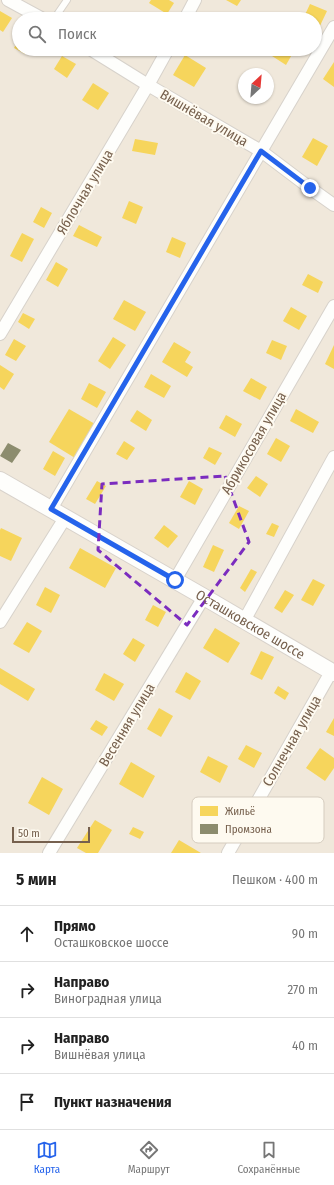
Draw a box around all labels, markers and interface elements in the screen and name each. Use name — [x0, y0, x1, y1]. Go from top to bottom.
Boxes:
search box — [12, 12, 322, 56]
icon: search — [26, 23, 48, 45]
text: Поиск — [58, 25, 96, 43]
north arrow — [238, 68, 274, 104]
street label: Вишнёвая улица — [157, 86, 251, 150]
street label: Яблочная улица — [53, 146, 117, 237]
route end — [301, 179, 319, 197]
street label: Абрикосовая улица — [218, 389, 290, 497]
route start — [166, 571, 184, 589]
street label: Осташковское шоссе — [193, 586, 308, 663]
street label: Весенняя улица — [95, 680, 159, 770]
street label: Солнечная улица — [259, 692, 325, 789]
legend — [192, 797, 324, 843]
text: Жильё — [225, 805, 255, 818]
text: Промзона — [225, 823, 272, 836]
scale bar — [12, 825, 90, 844]
text: 50 m — [18, 827, 40, 840]
text: 5 мин — [16, 869, 56, 890]
text: Пешком · 400 m — [232, 872, 318, 887]
text: Прямо — [54, 917, 96, 935]
icon: ahead — [16, 923, 38, 945]
text: 90 m — [292, 926, 318, 941]
text: Осташковское шоссе — [54, 935, 169, 950]
text: Направо — [54, 973, 109, 991]
icon: right — [16, 979, 38, 1001]
text: 270 m — [287, 982, 318, 997]
text: Виноградная улица — [54, 991, 162, 1006]
text: Направо — [54, 1029, 109, 1047]
icon: right — [16, 1035, 38, 1057]
text: 40 m — [292, 1038, 318, 1053]
text: Вишнёвая улица — [54, 1047, 146, 1062]
icon: arrive — [16, 1091, 38, 1113]
text: Пункт назначения — [54, 1093, 172, 1111]
tab: Карта — [34, 1139, 60, 1176]
tab: Маршрут — [128, 1139, 170, 1176]
tab: Сохранённые — [237, 1139, 300, 1176]

